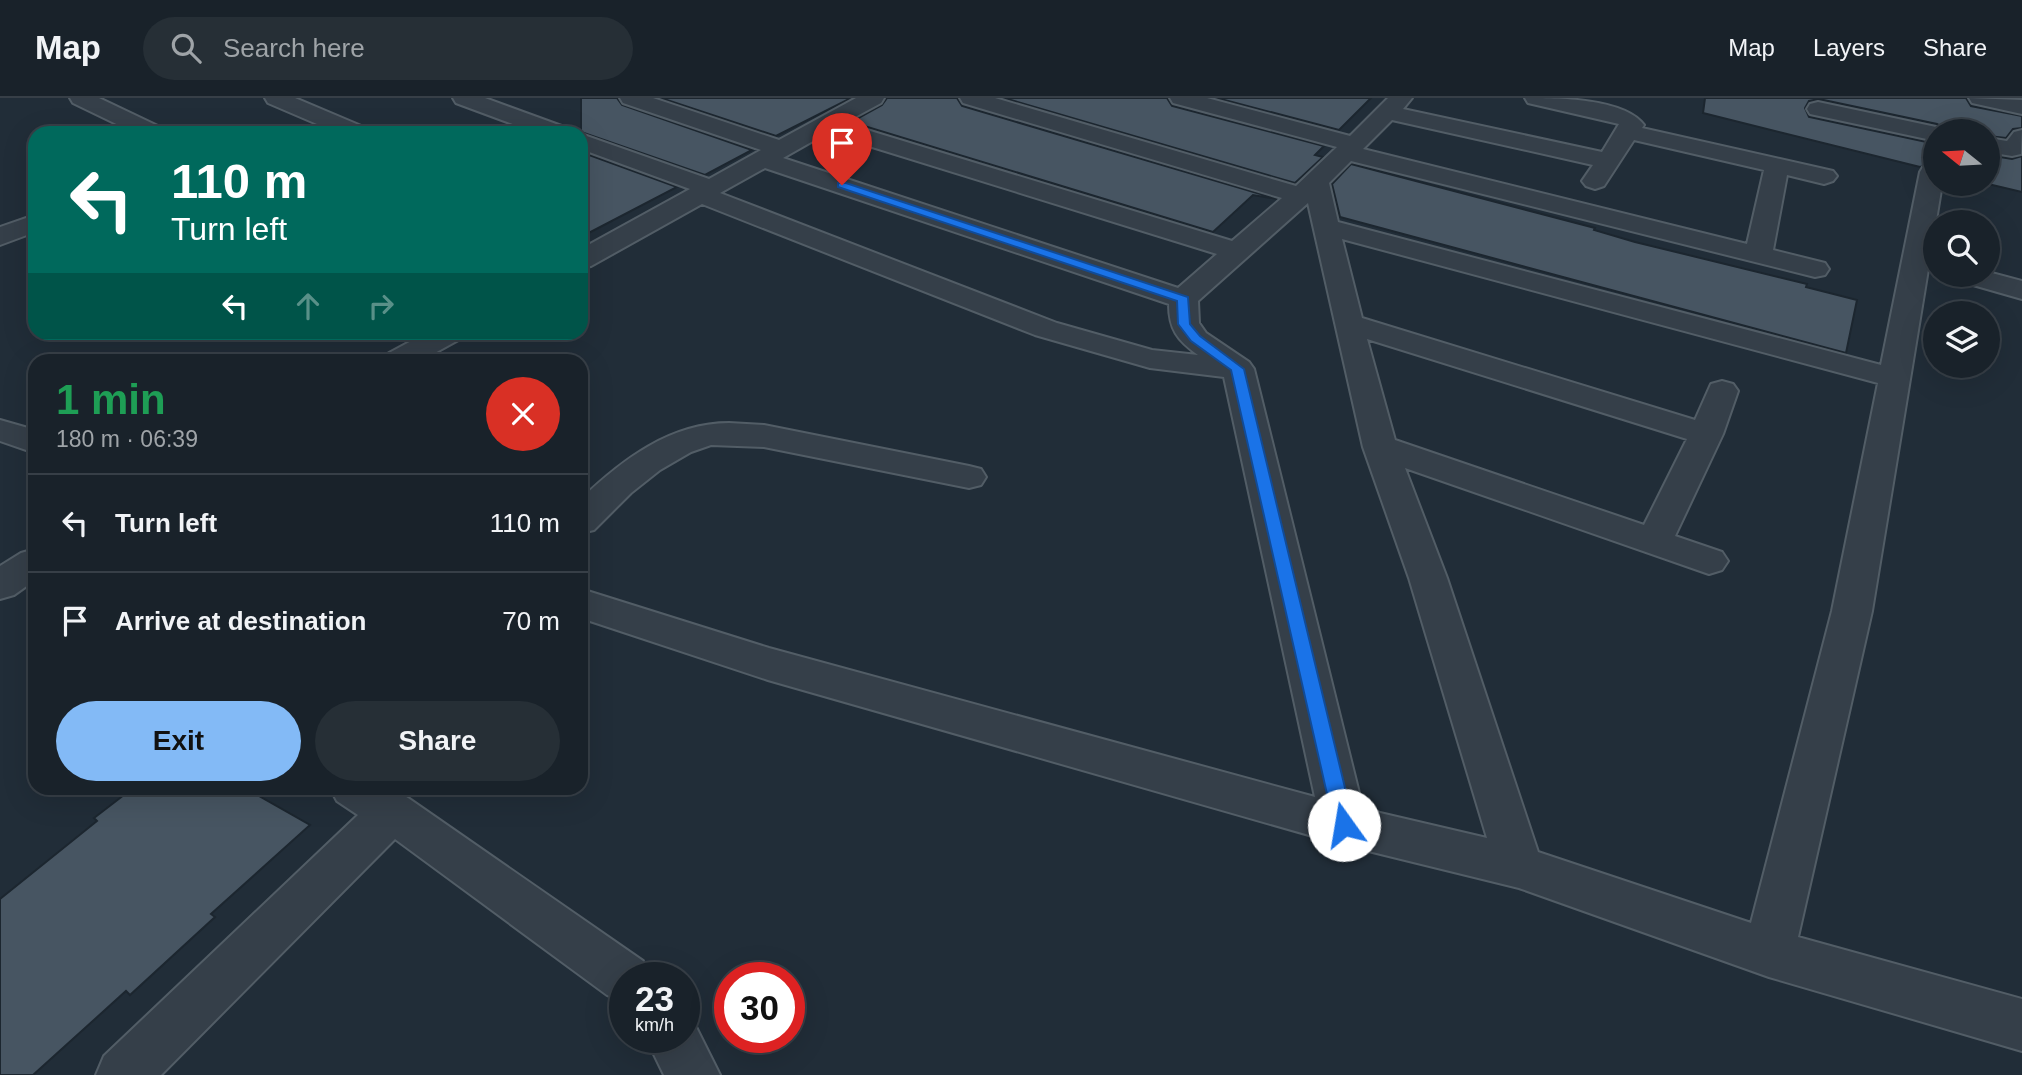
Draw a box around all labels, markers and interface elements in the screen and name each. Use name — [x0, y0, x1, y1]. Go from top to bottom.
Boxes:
search box — [143, 17, 633, 80]
text: Map — [35, 29, 101, 66]
icon: search — [167, 29, 205, 67]
text: Search here — [223, 33, 365, 63]
text: Map — [1728, 34, 1775, 61]
text: Layers — [1813, 34, 1885, 61]
text: Share — [1923, 34, 1987, 61]
pin — [812, 113, 872, 185]
north arrow — [1923, 119, 2000, 196]
map controls — [1923, 119, 2000, 378]
icon: arrive — [823, 124, 861, 162]
icon: left — [56, 154, 147, 245]
text: 110 m — [171, 154, 307, 208]
button: search — [1923, 210, 2000, 287]
text: Turn left — [171, 211, 287, 247]
icon: left — [216, 287, 254, 325]
icon: ahead — [289, 287, 327, 325]
icon: right — [362, 287, 400, 325]
button: layers — [1923, 301, 2000, 378]
text: 1 min — [56, 376, 166, 423]
button: close — [486, 377, 560, 451]
text: 180 m · 06:39 — [56, 426, 198, 452]
icon: left — [56, 504, 94, 542]
text: Turn left — [115, 508, 217, 538]
text: 110 m — [490, 508, 560, 538]
icon: arrive — [56, 602, 94, 640]
text: Arrive at destination — [115, 606, 366, 636]
text: 70 m — [502, 606, 560, 636]
button: Exit — [56, 701, 301, 781]
button: Share — [315, 701, 560, 781]
position arrow — [1307, 788, 1381, 862]
speed limit sign: 30 — [714, 962, 805, 1053]
text: 23 — [635, 979, 674, 1018]
text: km/h — [635, 1015, 674, 1035]

